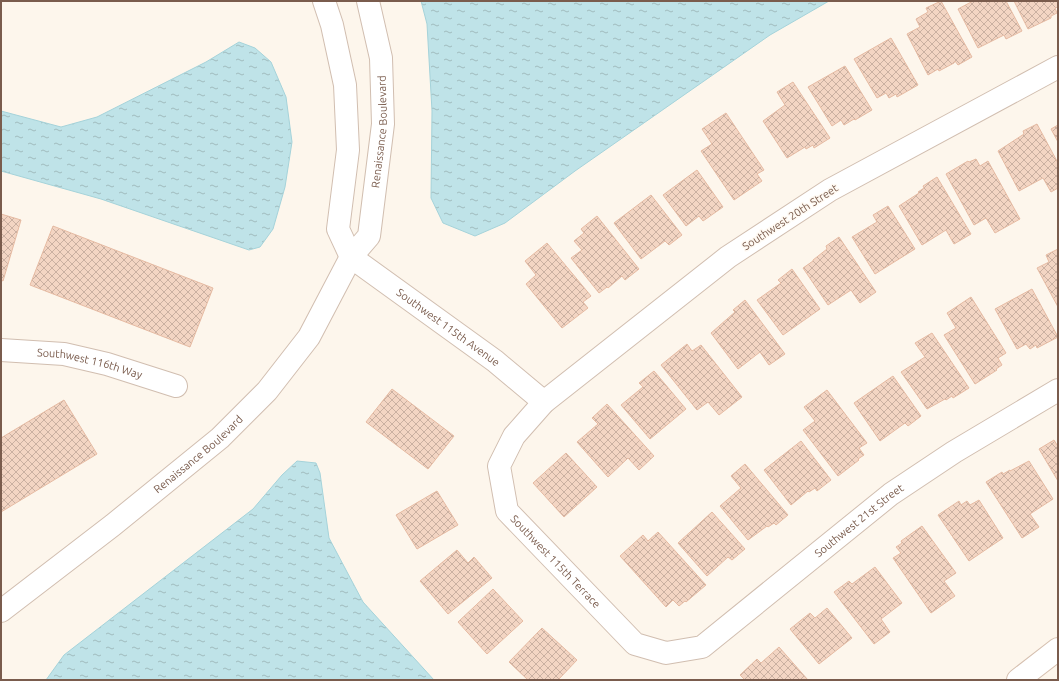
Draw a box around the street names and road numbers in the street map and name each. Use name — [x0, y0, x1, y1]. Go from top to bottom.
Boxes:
street label: Renaissance Boulevard — [369, 75, 389, 189]
street label: Southwest 20th Street — [740, 181, 841, 252]
street label: Southwest 115th Avenue — [394, 286, 502, 368]
street label: Southwest 116th Way — [37, 346, 145, 381]
street label: Renaissance Boulevard — [151, 413, 245, 495]
street label: Southwest 21st Street — [812, 481, 906, 559]
street label: Southwest 115th Terrace — [508, 513, 603, 610]

